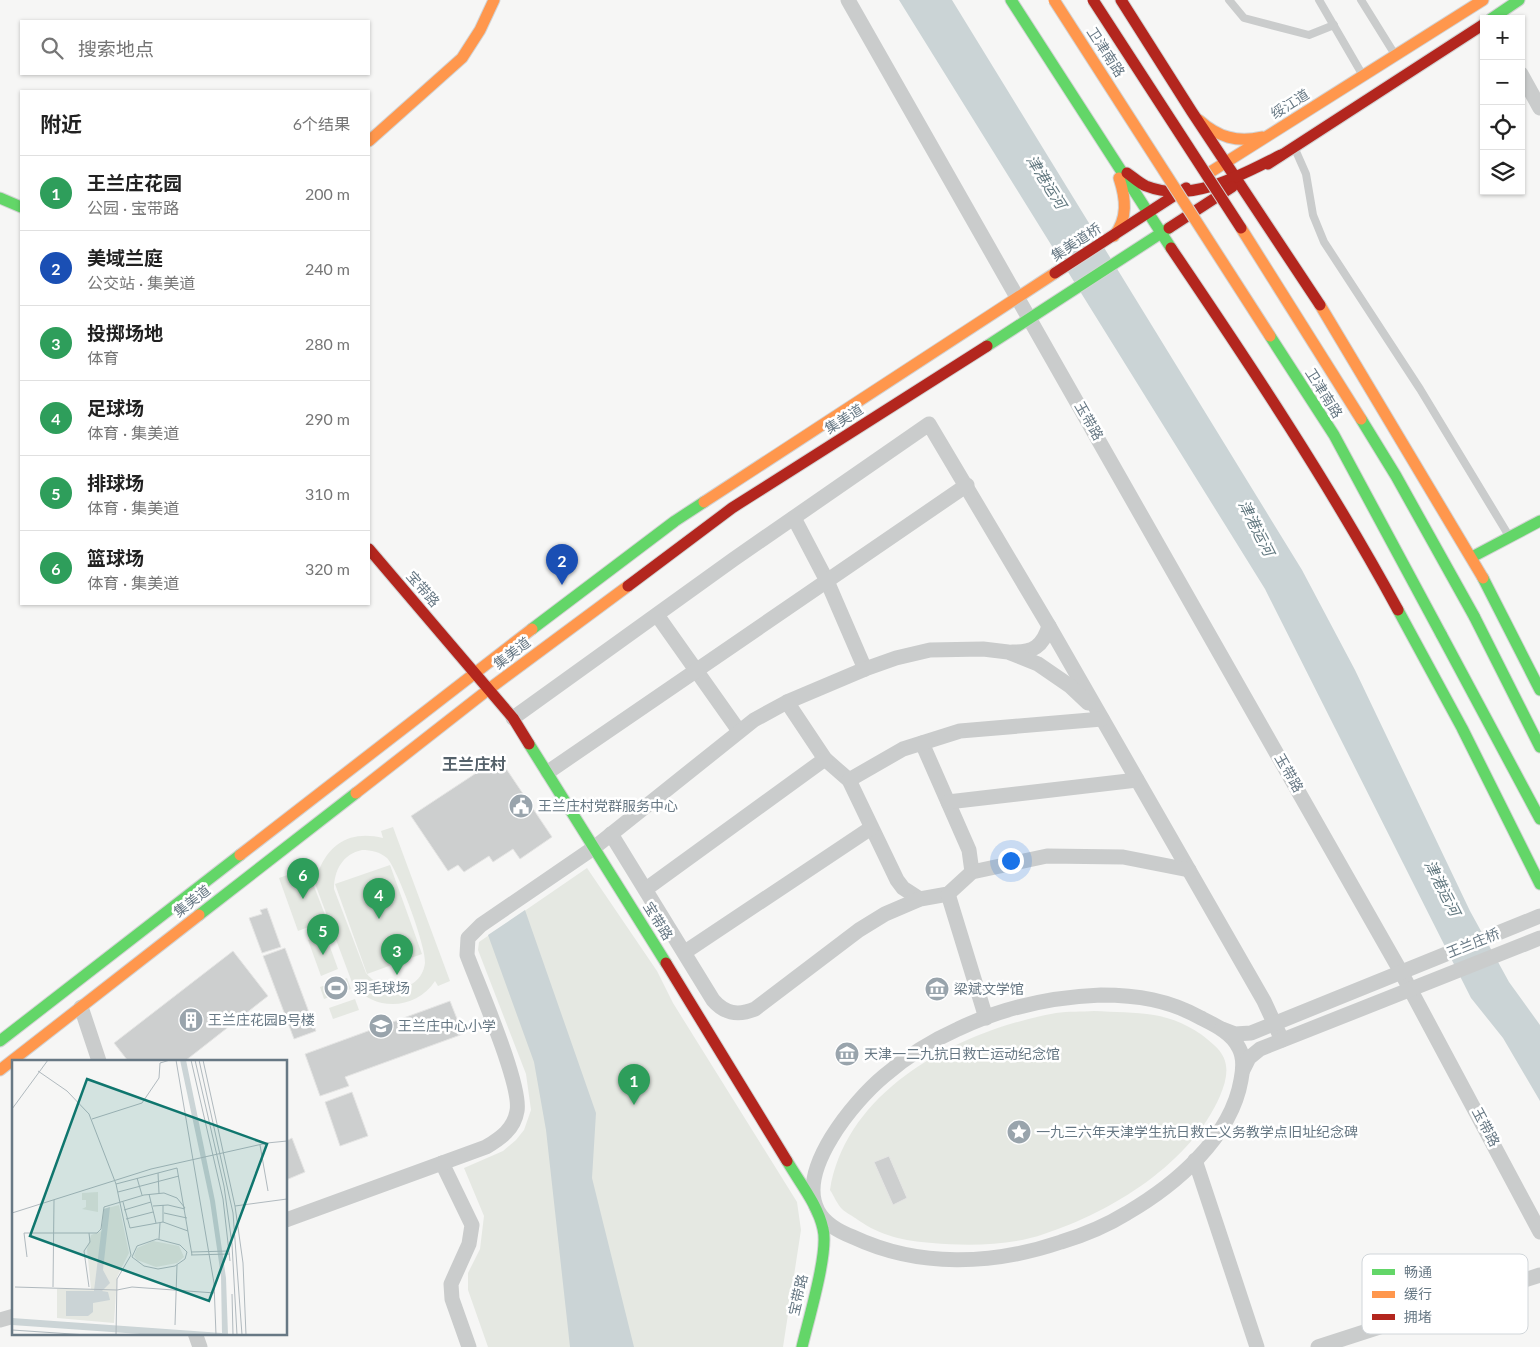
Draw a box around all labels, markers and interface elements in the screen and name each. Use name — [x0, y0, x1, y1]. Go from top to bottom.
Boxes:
map controls — [1480, 15, 1525, 195]
button: + — [1480, 15, 1525, 60]
search box — [20, 20, 370, 75]
street label: 卫津南路 — [1084, 24, 1129, 80]
icon: search — [38, 34, 66, 62]
text: 搜索地点 — [78, 37, 154, 60]
button: − — [1480, 60, 1525, 105]
street label: 绥江道 — [1267, 85, 1312, 122]
button: locate — [1480, 105, 1525, 150]
text: 附近 — [40, 111, 82, 136]
text: 6个结果 — [293, 114, 350, 133]
button: layers — [1480, 150, 1525, 195]
water label: 津港运河 — [1023, 151, 1072, 214]
text: 王兰庄花园 — [87, 171, 182, 194]
text: 1 — [51, 184, 61, 203]
text: 200 m — [305, 184, 350, 203]
text: 公园 · 宝带路 — [87, 198, 179, 217]
street label: 集美道桥 — [1048, 219, 1104, 264]
text: 美域兰庭 — [87, 246, 163, 269]
text: 2 — [51, 259, 61, 278]
text: 240 m — [305, 259, 350, 278]
text: 公交站 · 集美道 — [87, 273, 195, 292]
text: 投掷场地 — [87, 321, 163, 344]
text: 3 — [51, 334, 61, 353]
text: 280 m — [305, 334, 350, 353]
text: 体育 — [87, 348, 119, 367]
street label: 卫津南路 — [1302, 364, 1346, 421]
text: 足球场 — [87, 396, 144, 419]
street label: 玉带路 — [1072, 398, 1107, 443]
street label: 集美道 — [821, 400, 866, 437]
text: 4 — [51, 409, 61, 428]
text: 290 m — [305, 409, 350, 428]
text: 体育 · 集美道 — [87, 423, 179, 442]
text: 排球场 — [87, 471, 144, 494]
text: 5 — [51, 484, 61, 503]
text: 310 m — [305, 484, 350, 503]
water label: 津港运河 — [1235, 497, 1280, 561]
text: 体育 · 集美道 — [87, 498, 179, 517]
pin: 2 — [546, 544, 578, 585]
text: 篮球场 — [87, 546, 144, 569]
text: 6 — [51, 559, 61, 578]
text: 320 m — [305, 559, 350, 578]
street label: 宝带路 — [403, 567, 444, 610]
text: 体育 · 集美道 — [87, 573, 179, 592]
street label: 集美道 — [490, 633, 534, 672]
street label: 玉带路 — [1272, 750, 1307, 795]
district label: 王兰庄村 — [442, 754, 506, 773]
public building icon: 王兰庄村党群服务中心 — [508, 793, 534, 819]
place label: 王兰庄村党群服务中心 — [538, 797, 678, 814]
your location — [998, 848, 1024, 874]
water label: 津港运河 — [1421, 857, 1466, 921]
pin: 6 — [287, 858, 319, 899]
pin: 4 — [363, 878, 395, 919]
street label: 集美道 — [170, 881, 213, 920]
street label: 宝带路 — [640, 898, 677, 943]
pin: 5 — [307, 914, 339, 955]
street label: 王兰庄桥 — [1444, 924, 1502, 961]
pin: 3 — [381, 934, 413, 975]
sports icon: 羽毛球场 — [323, 975, 349, 1001]
museum icon: 梁斌文学馆 — [924, 976, 950, 1002]
place label: 羽毛球场 — [354, 979, 410, 996]
place label: 梁斌文学馆 — [954, 980, 1024, 997]
building icon: 王兰庄花园B号楼 — [178, 1007, 204, 1033]
place label: 王兰庄花园B号楼 — [208, 1011, 315, 1028]
school or university icon: 王兰庄中心小学 — [368, 1013, 394, 1039]
place label: 王兰庄中心小学 — [398, 1017, 496, 1034]
museum icon: 天津一二九抗日救亡运动纪念馆 — [834, 1041, 860, 1067]
place label: 天津一二九抗日救亡运动纪念馆 — [864, 1045, 1060, 1062]
inset map — [12, 1060, 288, 1334]
pin: 1 — [618, 1064, 650, 1105]
street label: 玉带路 — [1469, 1104, 1504, 1149]
place icon: 一九三六年天津学生抗日救亡义务教学点旧址纪念碑 — [1006, 1119, 1032, 1145]
place label: 一九三六年天津学生抗日救亡义务教学点旧址纪念碑 — [1036, 1123, 1358, 1140]
legend — [1362, 1254, 1528, 1334]
text: 畅通 — [1404, 1263, 1432, 1280]
street label: 宝带路 — [785, 1273, 811, 1317]
text: 缓行 — [1404, 1285, 1432, 1302]
text: 拥堵 — [1404, 1308, 1432, 1325]

